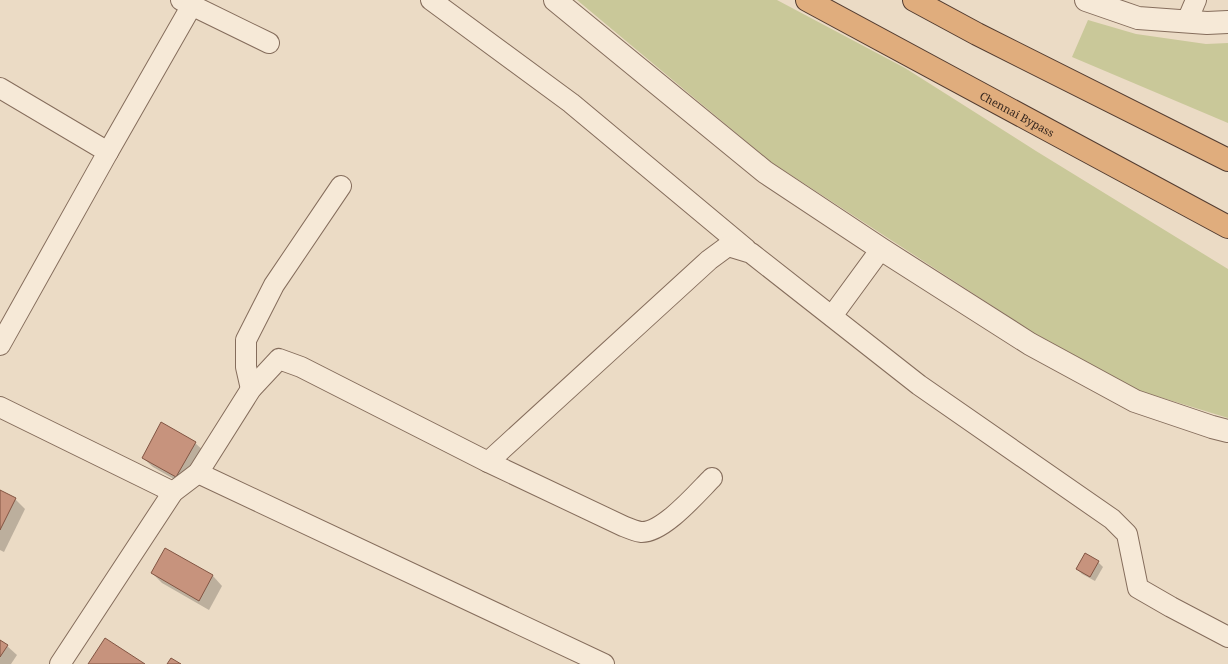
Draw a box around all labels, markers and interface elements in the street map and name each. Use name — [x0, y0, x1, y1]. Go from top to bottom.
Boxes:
street label: Chennai Bypass — [977, 87, 1057, 140]

